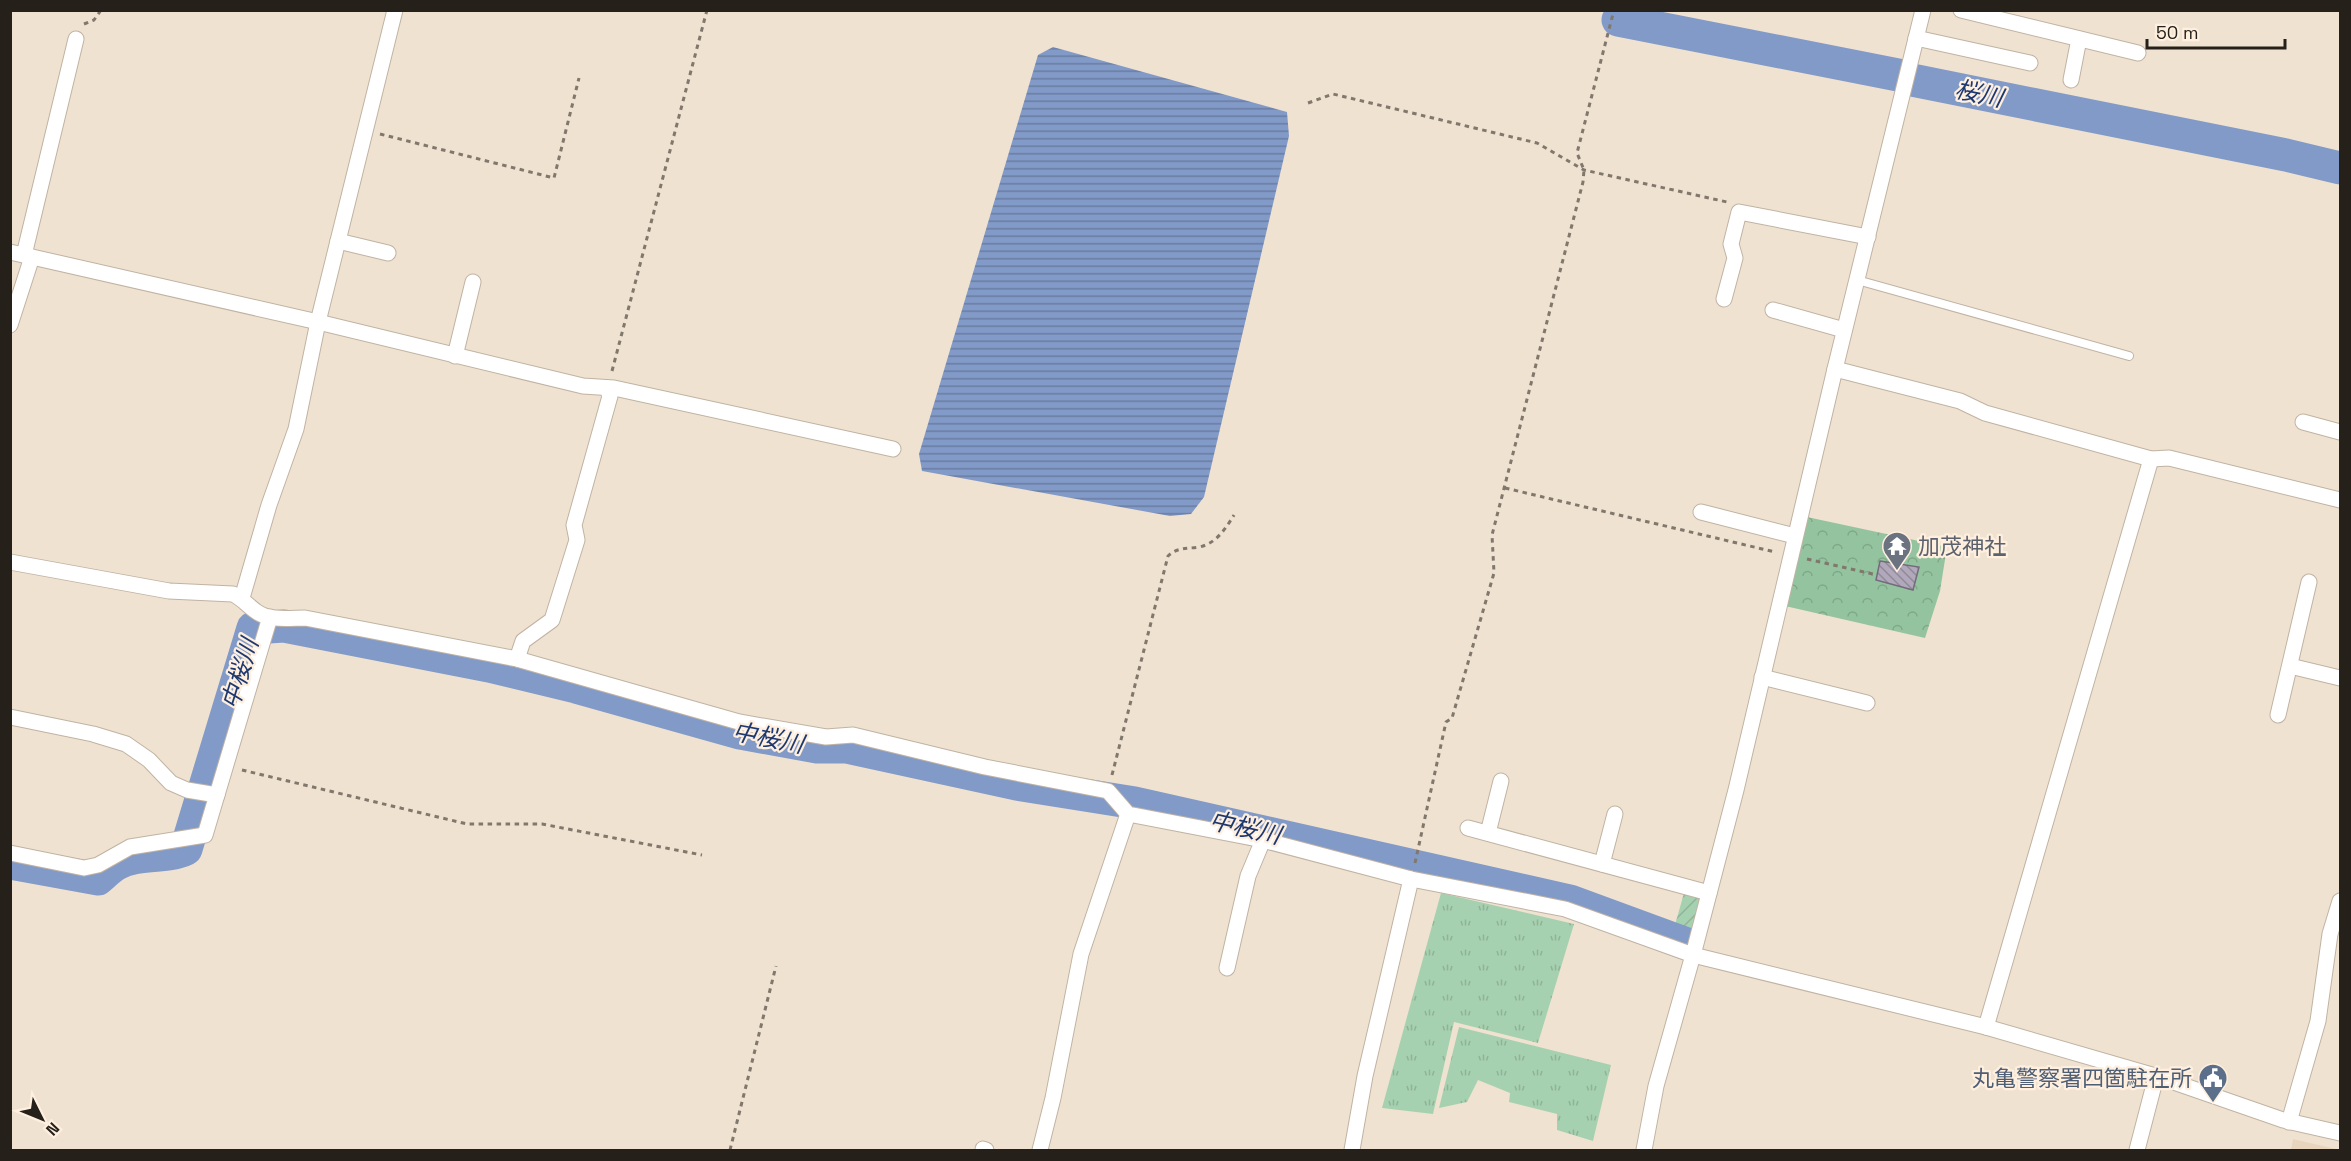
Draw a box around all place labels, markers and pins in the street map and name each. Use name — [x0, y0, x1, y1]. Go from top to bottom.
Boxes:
temple icon: 加茂神社 — [1881, 530, 1913, 572]
place label: 加茂神社 — [1918, 532, 2006, 560]
public building icon: 丸亀警察署四箇駐在所 — [2197, 1062, 2229, 1104]
place label: 丸亀警察署四箇駐在所 — [1972, 1064, 2192, 1092]

